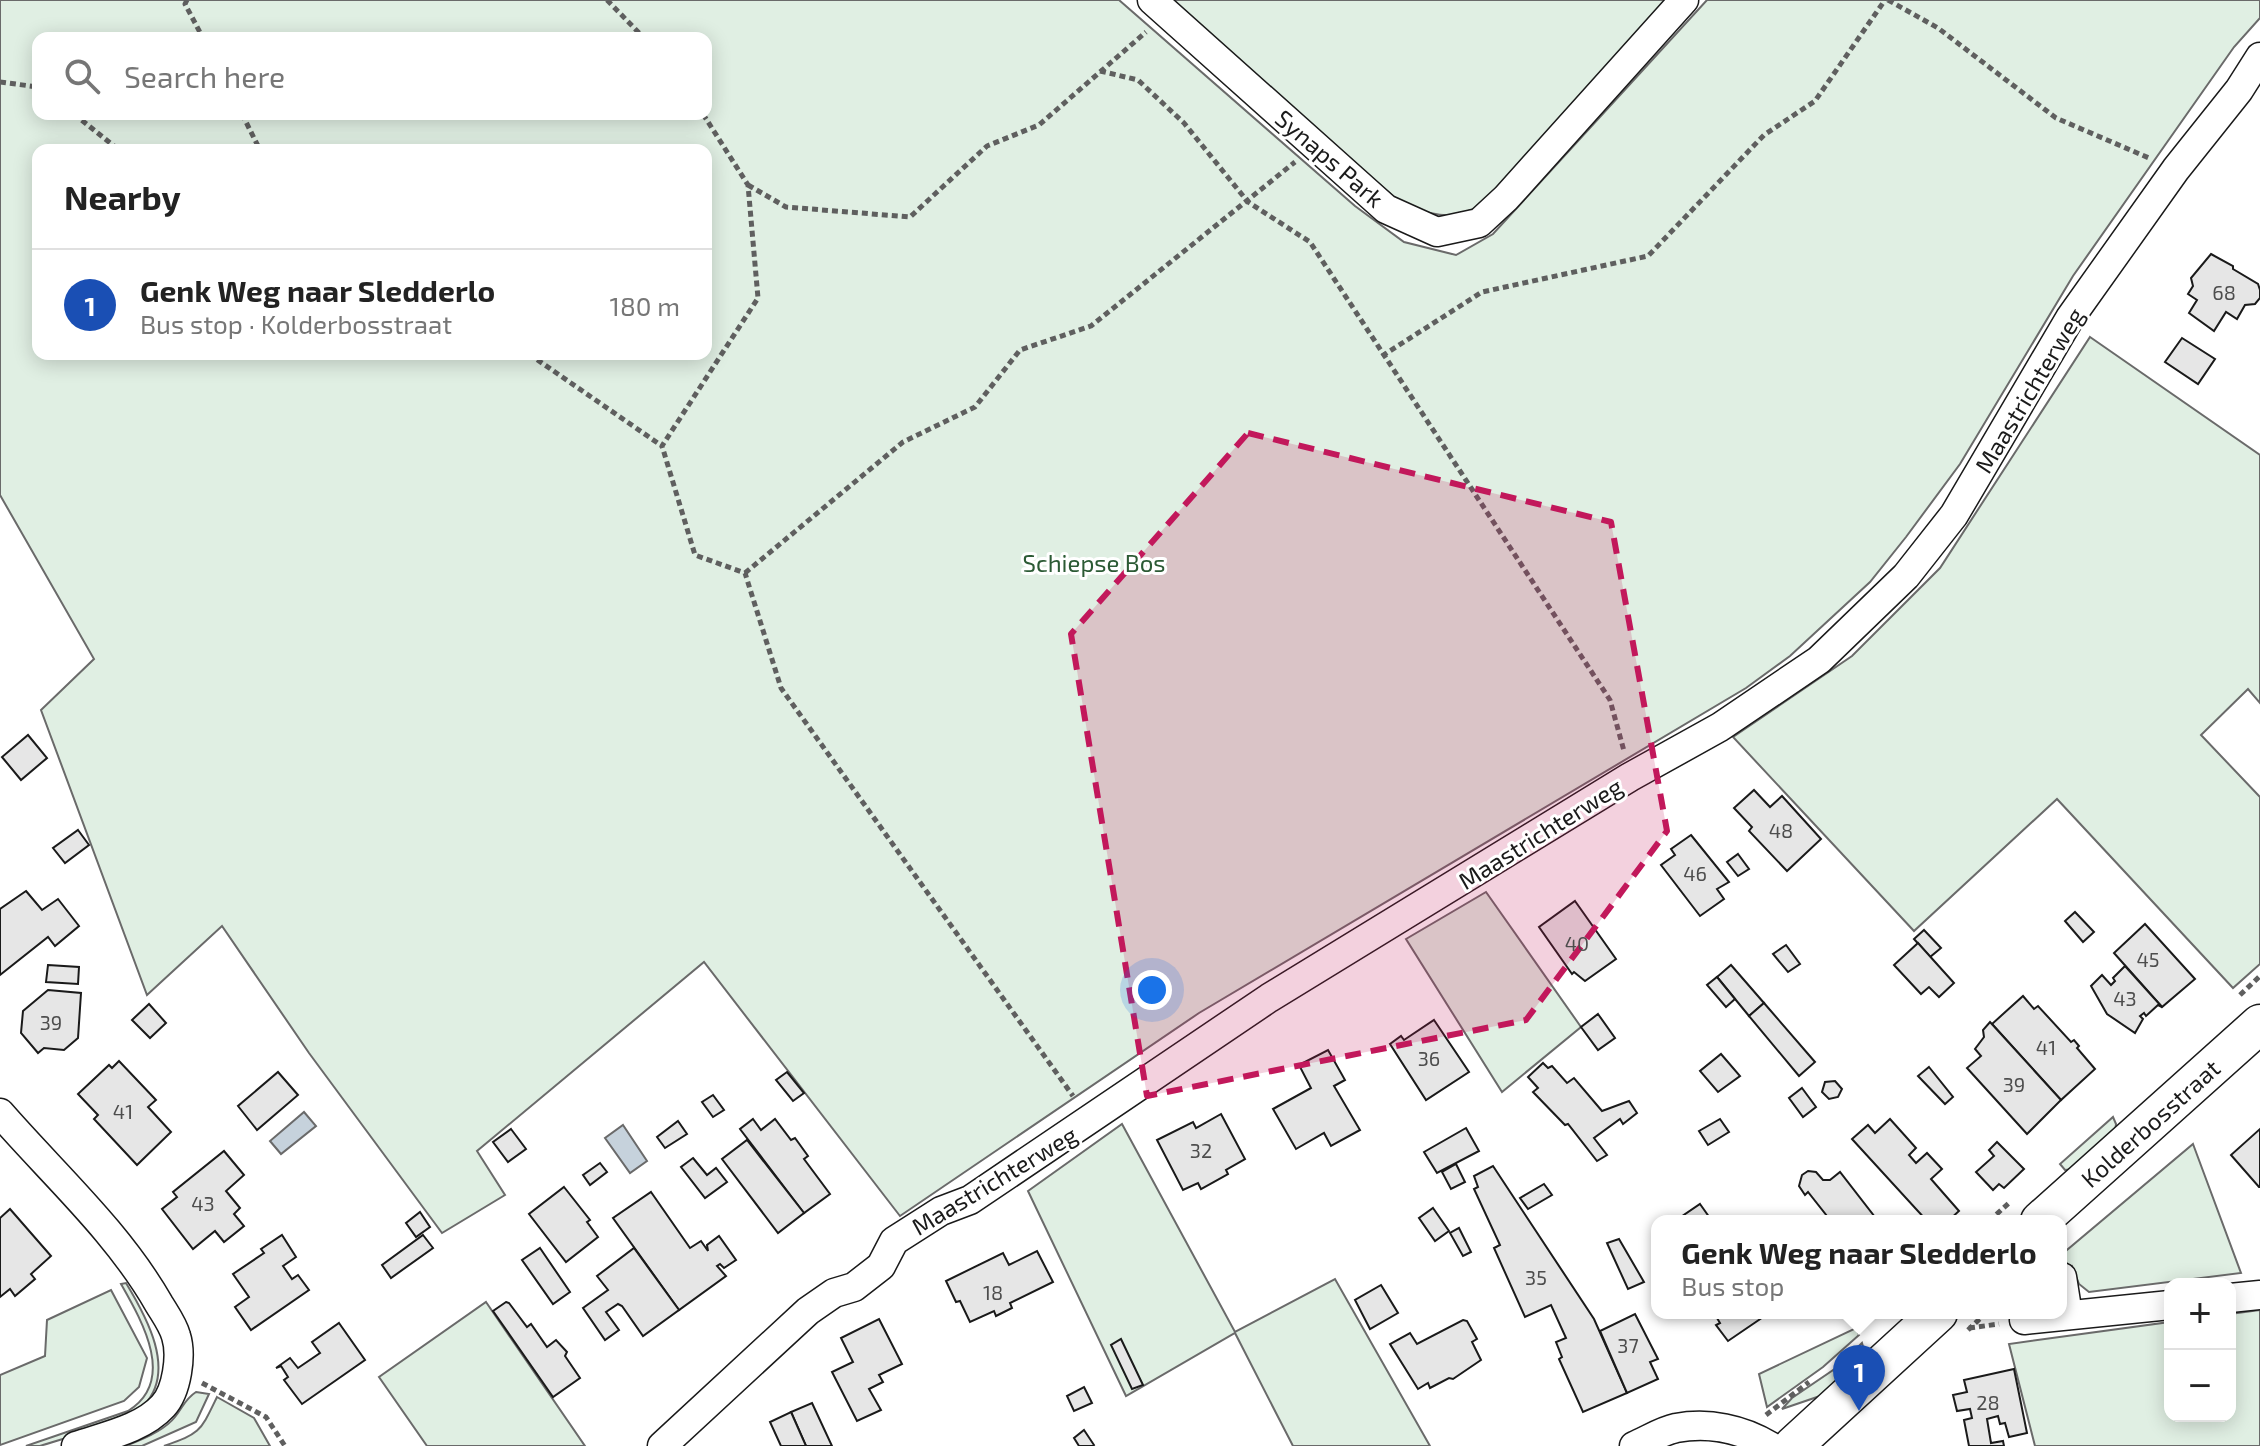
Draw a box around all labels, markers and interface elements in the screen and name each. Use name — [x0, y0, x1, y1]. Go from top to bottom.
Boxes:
search box — [32, 32, 712, 120]
icon: search — [60, 54, 104, 98]
text: Search here — [124, 58, 285, 94]
street label: Synaps Park — [1270, 103, 1390, 213]
text: Nearby — [64, 176, 181, 217]
text: Genk Weg naar Sledderlo — [140, 272, 495, 308]
house number: 68 — [2212, 280, 2236, 304]
text: 1 — [84, 290, 96, 321]
text: 180 m — [610, 290, 680, 321]
street label: Maastrichterweg — [1968, 302, 2090, 478]
text: Bus stop · Kolderbosstraat — [140, 308, 452, 339]
park label: Schiepse Bos — [1022, 548, 1166, 577]
street label: Maastrichterweg — [1453, 771, 1627, 895]
house number: 48 — [1769, 818, 1793, 842]
house number: 46 — [1683, 861, 1707, 885]
house number: 40 — [1565, 931, 1589, 955]
house number: 45 — [2136, 947, 2160, 971]
your location — [1132, 970, 1172, 1010]
house number: 43 — [2113, 986, 2137, 1010]
house number: 39 — [40, 1010, 62, 1034]
house number: 41 — [2036, 1035, 2056, 1059]
house number: 36 — [1418, 1046, 1440, 1070]
street label: Kolderbosstraat — [2075, 1053, 2225, 1193]
house number: 39 — [2003, 1072, 2025, 1096]
house number: 41 — [113, 1099, 133, 1123]
street label: Maastrichterweg — [906, 1119, 1082, 1241]
house number: 32 — [1190, 1138, 1212, 1162]
house number: 43 — [191, 1191, 215, 1215]
popup — [1651, 1215, 2067, 1319]
text: Genk Weg naar Sledderlo — [1681, 1234, 2037, 1270]
house number: 35 — [1525, 1265, 1547, 1289]
text: Bus stop — [1681, 1270, 1784, 1301]
map controls — [2164, 1278, 2236, 1422]
button: + — [2164, 1278, 2236, 1350]
house number: 18 — [983, 1280, 1003, 1304]
house number: 37 — [1617, 1333, 1639, 1357]
pin: 1 — [1833, 1345, 1885, 1411]
button: − — [2164, 1350, 2236, 1422]
house number: 28 — [1976, 1390, 2000, 1414]

